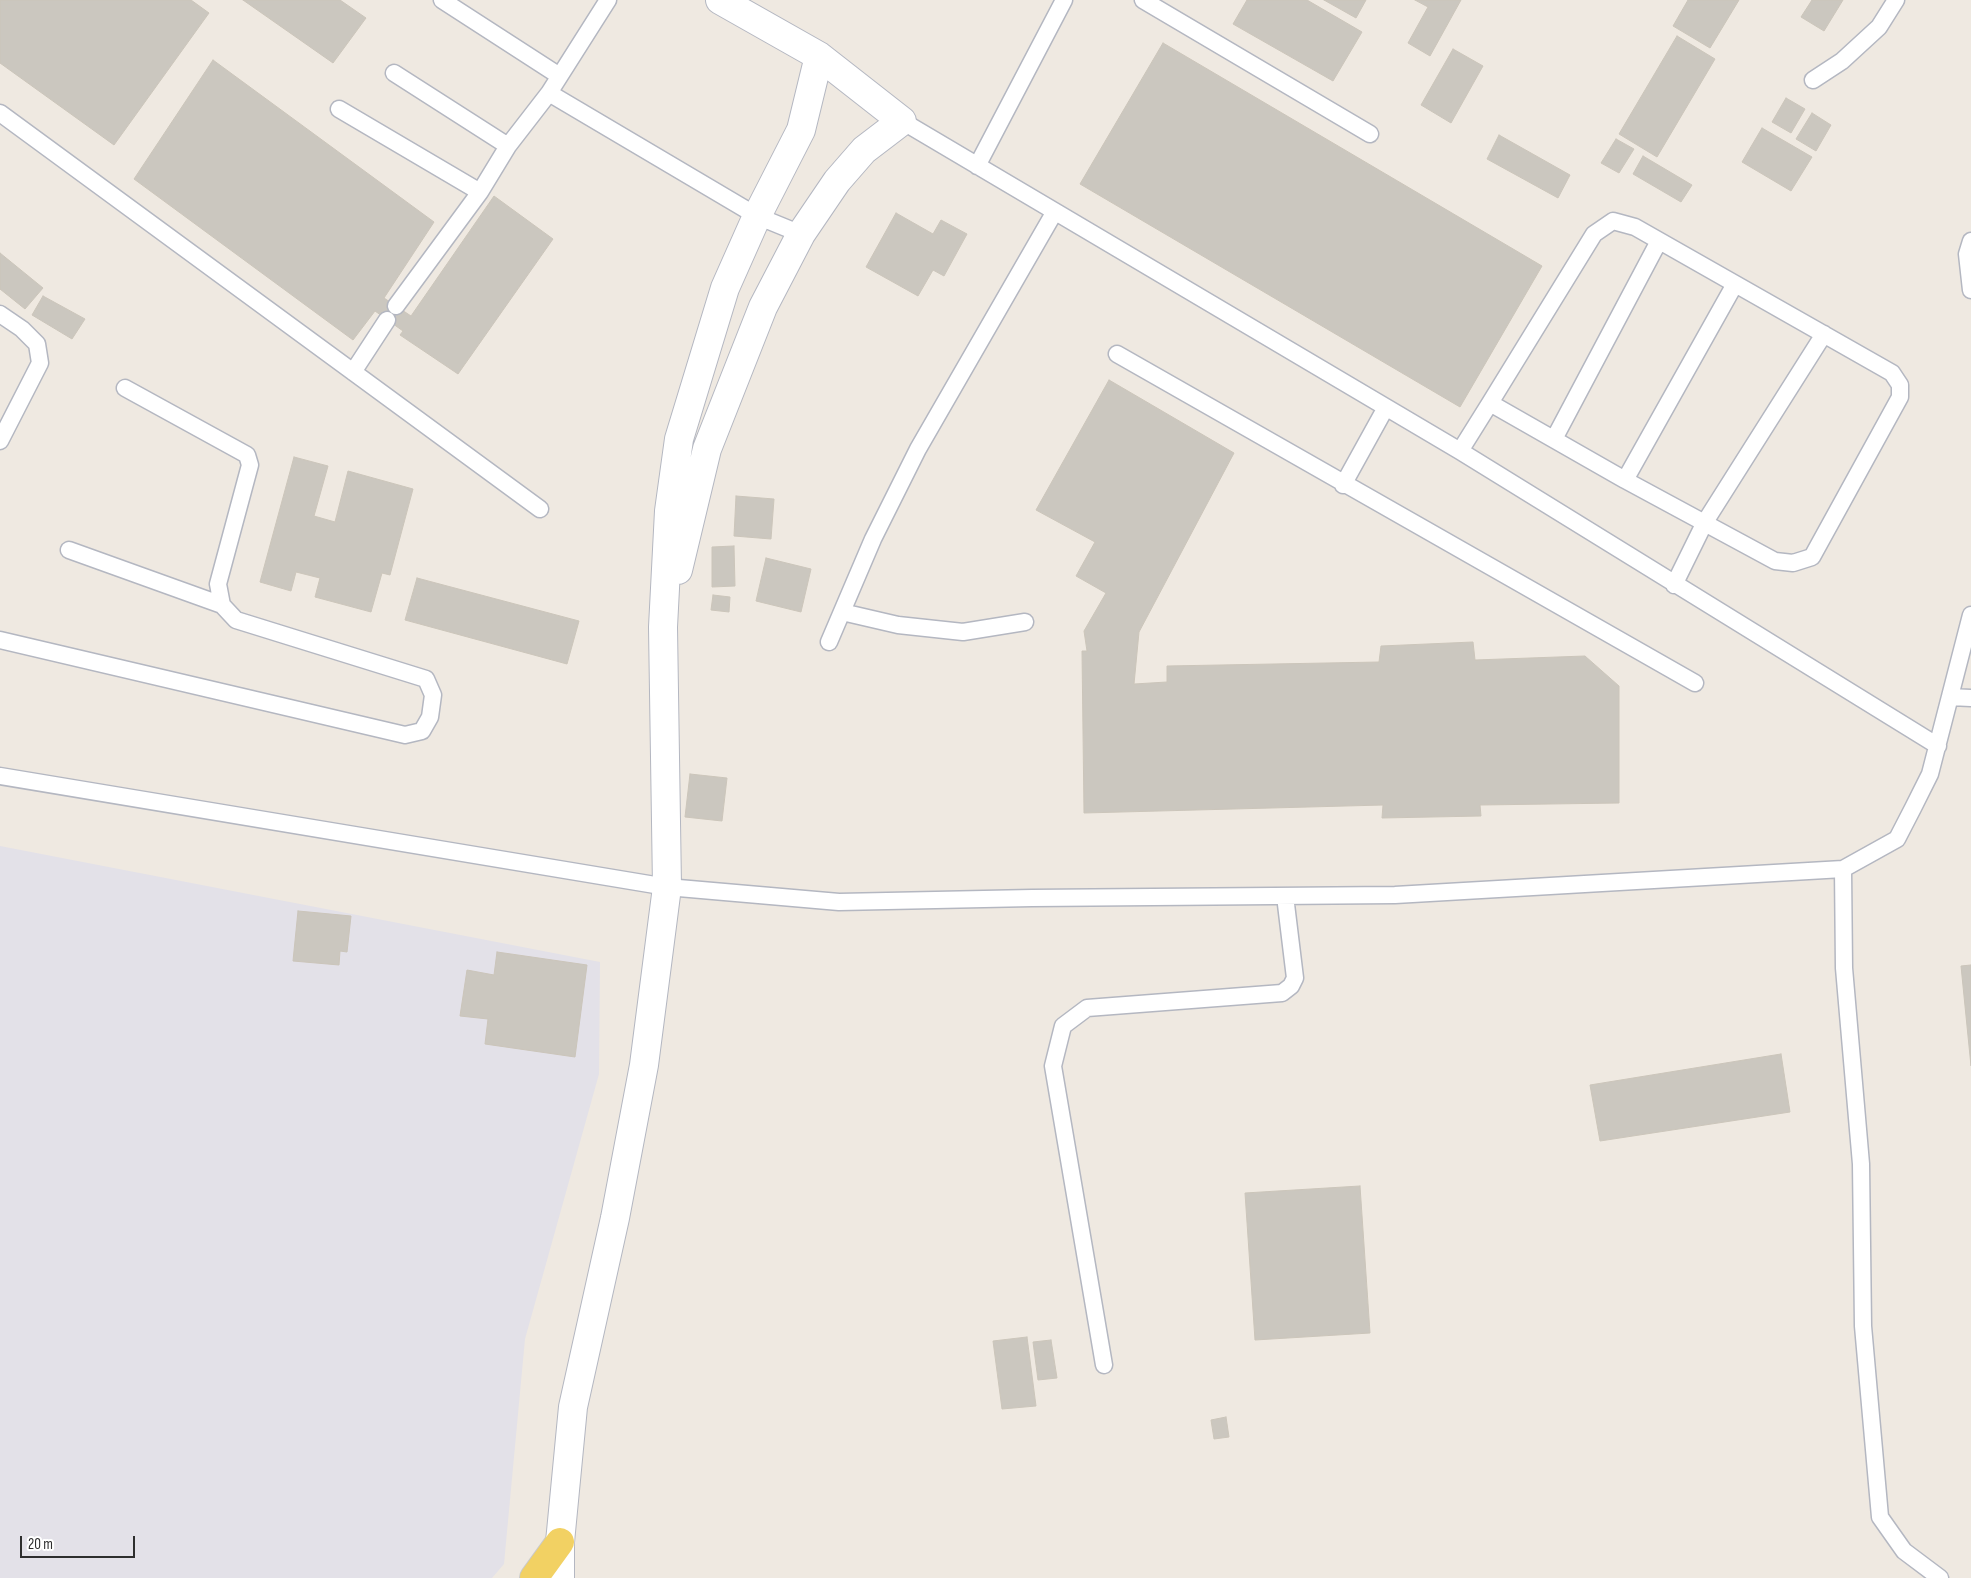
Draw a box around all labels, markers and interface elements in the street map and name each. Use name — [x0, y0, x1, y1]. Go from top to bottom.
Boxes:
scale bar — [22, 1526, 138, 1558]
text: 20 m — [28, 1535, 53, 1554]

